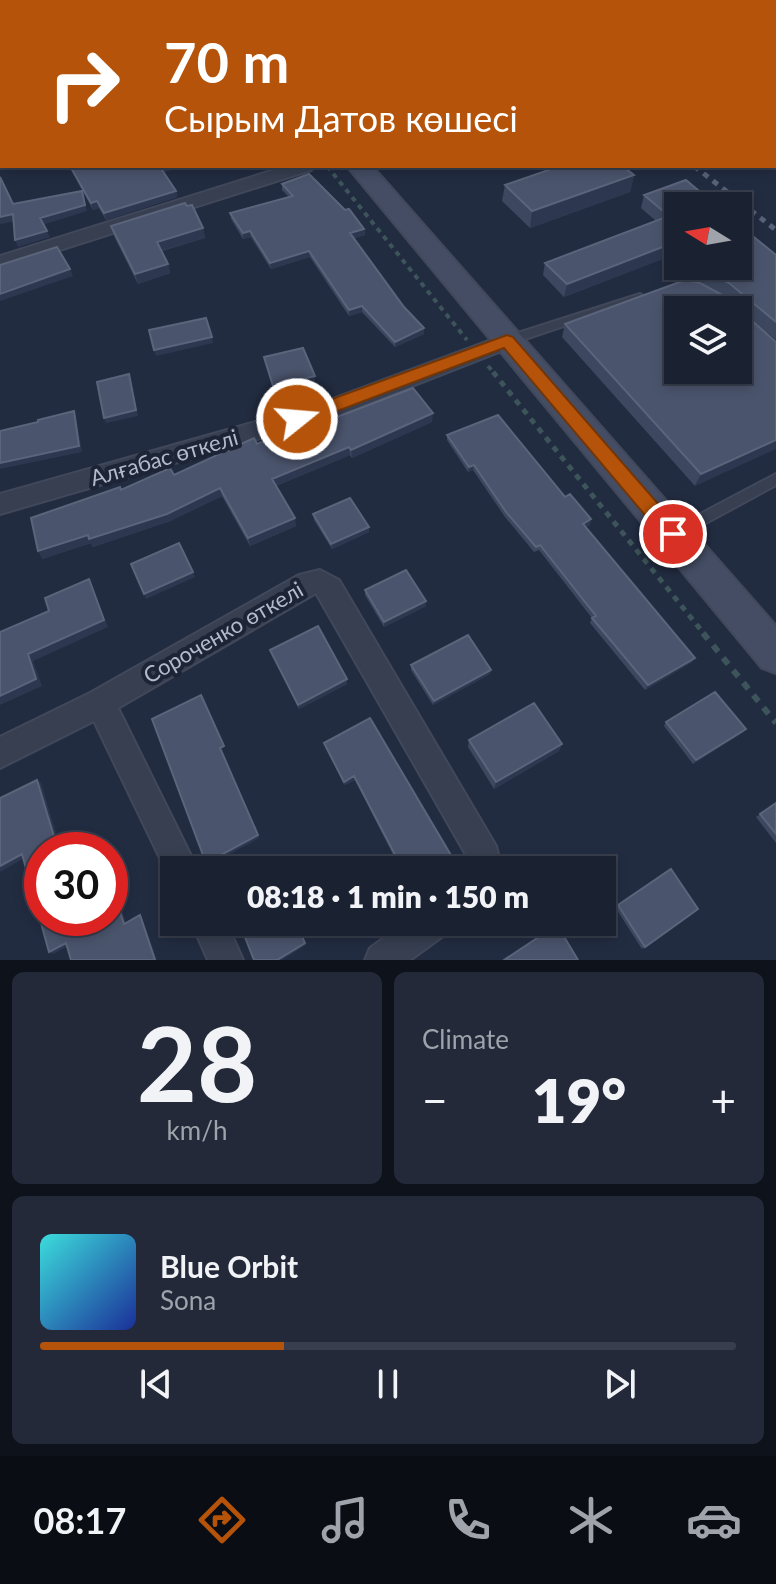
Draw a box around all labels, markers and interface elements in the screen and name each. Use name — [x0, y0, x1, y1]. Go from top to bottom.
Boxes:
text: 70 m — [164, 28, 289, 95]
icon: right — [32, 32, 136, 136]
text: Сырым Датов көшесі — [164, 96, 518, 140]
north arrow — [664, 192, 752, 280]
map controls — [664, 192, 752, 384]
button: layers — [664, 296, 752, 384]
position arrow — [255, 377, 339, 461]
street label: Алғабас өткелі — [87, 423, 241, 491]
pin — [639, 500, 707, 568]
icon: arrive — [651, 512, 695, 556]
street label: Сороченко өткелі — [138, 575, 308, 689]
speed limit sign: 30 — [24, 832, 128, 936]
text: 08:18 · 1 min · 150 m — [247, 878, 529, 914]
text: 28 — [137, 999, 257, 1124]
text: Climate — [422, 1023, 509, 1055]
text: 19° — [532, 1064, 626, 1136]
text: − — [422, 1074, 448, 1126]
text: + — [710, 1074, 736, 1126]
text: km/h — [167, 1114, 227, 1146]
text: Blue Orbit — [160, 1248, 298, 1284]
text: Sona — [160, 1284, 216, 1316]
icon: previous — [134, 1362, 178, 1406]
icon: pause — [366, 1362, 410, 1406]
icon: next — [598, 1362, 642, 1406]
icon: directions — [194, 1492, 250, 1548]
icon: music — [317, 1492, 373, 1548]
icon: phone — [440, 1492, 496, 1548]
icon: climate — [563, 1492, 619, 1548]
icon: car — [686, 1492, 742, 1548]
text: 08:17 — [34, 1498, 126, 1542]

